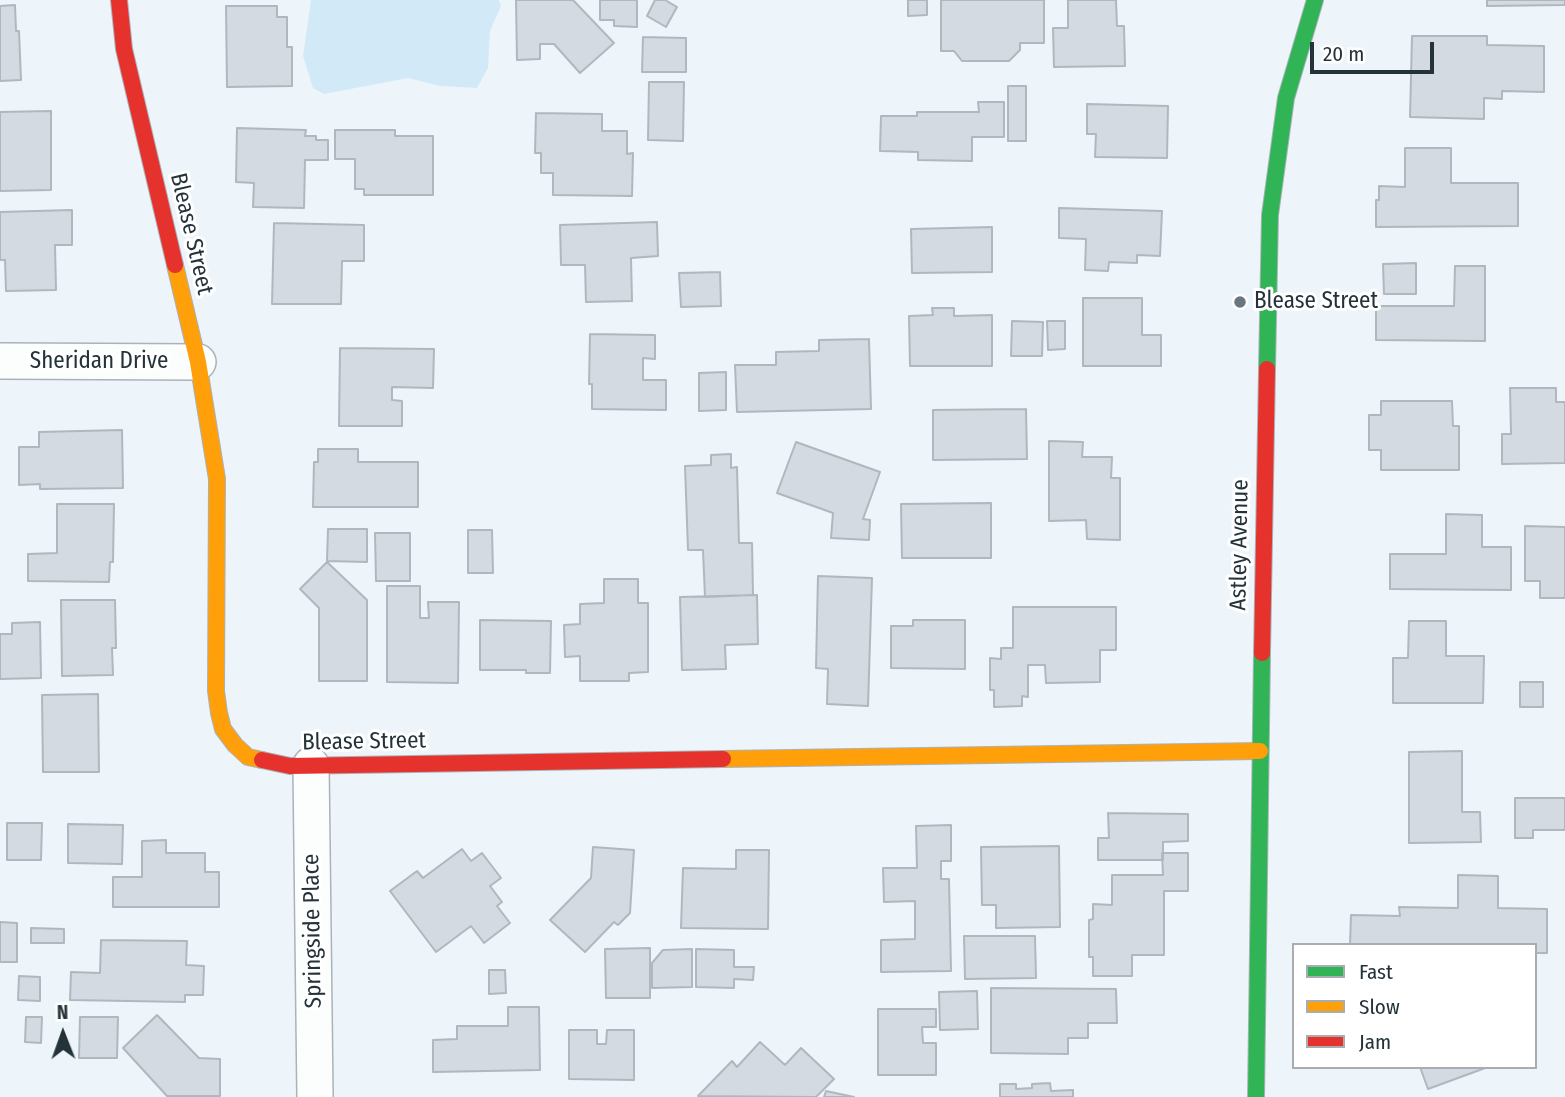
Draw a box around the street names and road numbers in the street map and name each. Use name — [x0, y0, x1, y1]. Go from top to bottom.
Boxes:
street label: Blease Street — [164, 171, 218, 297]
street label: Sheridan Drive — [30, 348, 168, 376]
street label: Astley Avenue — [1225, 479, 1255, 611]
street label: Blease Street — [302, 727, 426, 757]
street label: Springside Place — [298, 853, 328, 1009]

